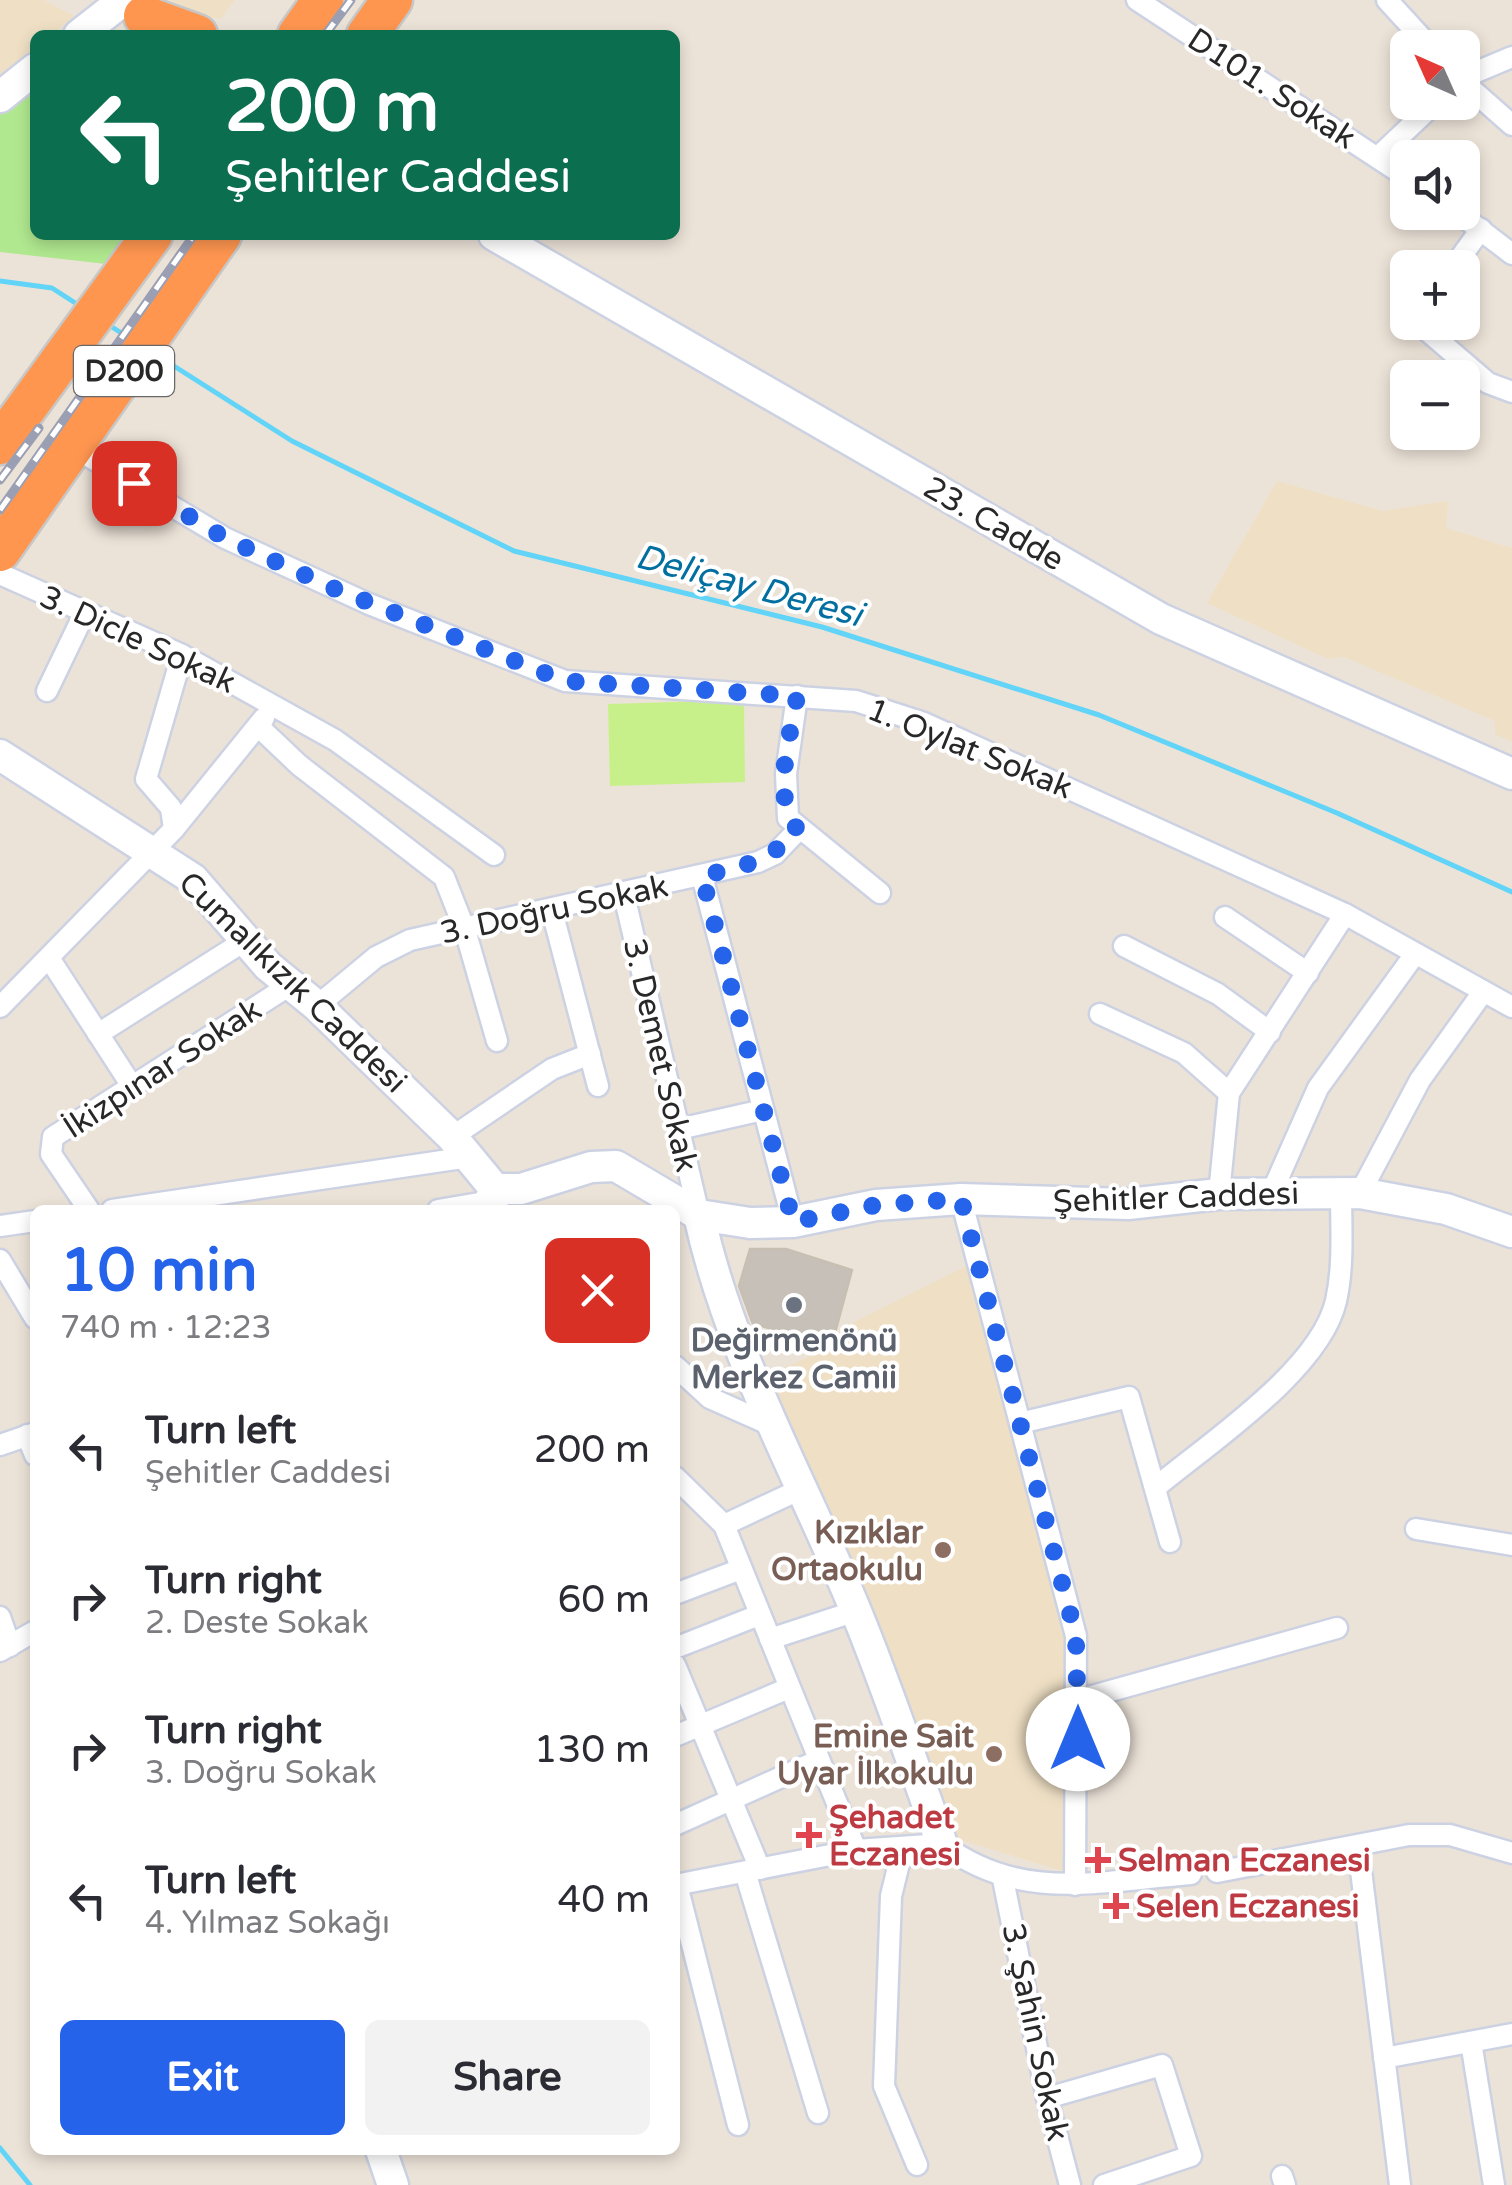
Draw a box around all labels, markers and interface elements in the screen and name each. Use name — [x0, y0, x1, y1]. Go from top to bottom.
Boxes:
street label: D101. Sokak — [1180, 20, 1363, 157]
north arrow — [1390, 30, 1480, 120]
map controls — [1390, 30, 1480, 450]
text: 200 m — [225, 66, 439, 150]
icon: left — [60, 70, 190, 200]
button: sound — [1390, 140, 1480, 230]
text: Şehitler Caddesi — [225, 151, 571, 205]
button: + — [1390, 250, 1480, 340]
road number: D200 — [74, 346, 174, 396]
button: − — [1390, 360, 1480, 450]
pin — [92, 441, 177, 526]
icon: arrive — [107, 456, 162, 511]
street label: 23. Cadde — [917, 469, 1070, 579]
water label: Deliçay Deresi — [631, 536, 871, 637]
street label: 3. Dicle Sokak — [34, 578, 241, 702]
street label: 1. Oylat Sokak — [862, 691, 1078, 807]
street label: Cumalıkızık Caddesi — [171, 864, 414, 1101]
street label: 3. Doğru Sokak — [437, 867, 671, 953]
street label: 3. Demet Sokak — [615, 935, 705, 1175]
street label: İkizpınar Sokak — [57, 991, 269, 1147]
street label: Şehitler Caddesi — [1052, 1175, 1300, 1221]
text: 10 min — [60, 1235, 258, 1307]
button: close — [545, 1238, 650, 1343]
marker: Değirmenönü Merkez Camii — [783, 1294, 805, 1316]
text: 740 m · 12:23 — [60, 1309, 272, 1347]
place label: Değirmenönü Merkez Camii — [690, 1322, 898, 1397]
text: Turn left — [145, 1408, 296, 1454]
icon: left — [60, 1423, 115, 1478]
text: 200 m — [534, 1427, 650, 1473]
text: Şehitler Caddesi — [145, 1454, 391, 1492]
place label: Kızıklar Ortaokulu — [771, 1514, 924, 1589]
marker: Kızıklar Ortaokulu — [932, 1539, 954, 1561]
text: Turn right — [145, 1558, 322, 1604]
icon: right — [60, 1573, 115, 1628]
text: 60 m — [558, 1577, 650, 1623]
text: 2. Deste Sokak — [145, 1604, 369, 1642]
position arrow — [1026, 1687, 1130, 1791]
text: Turn right — [145, 1708, 322, 1754]
place label: Emine Sait Uyar İlkokulu — [777, 1718, 975, 1793]
icon: right — [60, 1723, 115, 1778]
text: 130 m — [534, 1727, 650, 1773]
marker: Emine Sait Uyar İlkokulu — [983, 1743, 1005, 1765]
text: 3. Doğru Sokak — [145, 1754, 377, 1792]
place label: Şehadet Eczanesi — [829, 1799, 961, 1874]
marker: Şehadet Eczanesi — [798, 1824, 820, 1846]
place label: Selman Eczanesi — [1118, 1842, 1371, 1880]
marker: Selman Eczanesi — [1087, 1849, 1109, 1871]
text: Turn left — [145, 1858, 296, 1904]
icon: left — [60, 1873, 115, 1928]
text: 40 m — [558, 1877, 650, 1923]
place label: Selen Eczanesi — [1136, 1888, 1360, 1926]
marker: Selen Eczanesi — [1105, 1895, 1127, 1917]
text: 4. Yılmaz Sokağı — [145, 1904, 390, 1942]
street label: 3. Şahin Sokak — [993, 1920, 1077, 2144]
button: Exit — [60, 2020, 345, 2135]
button: Share — [365, 2020, 650, 2135]

